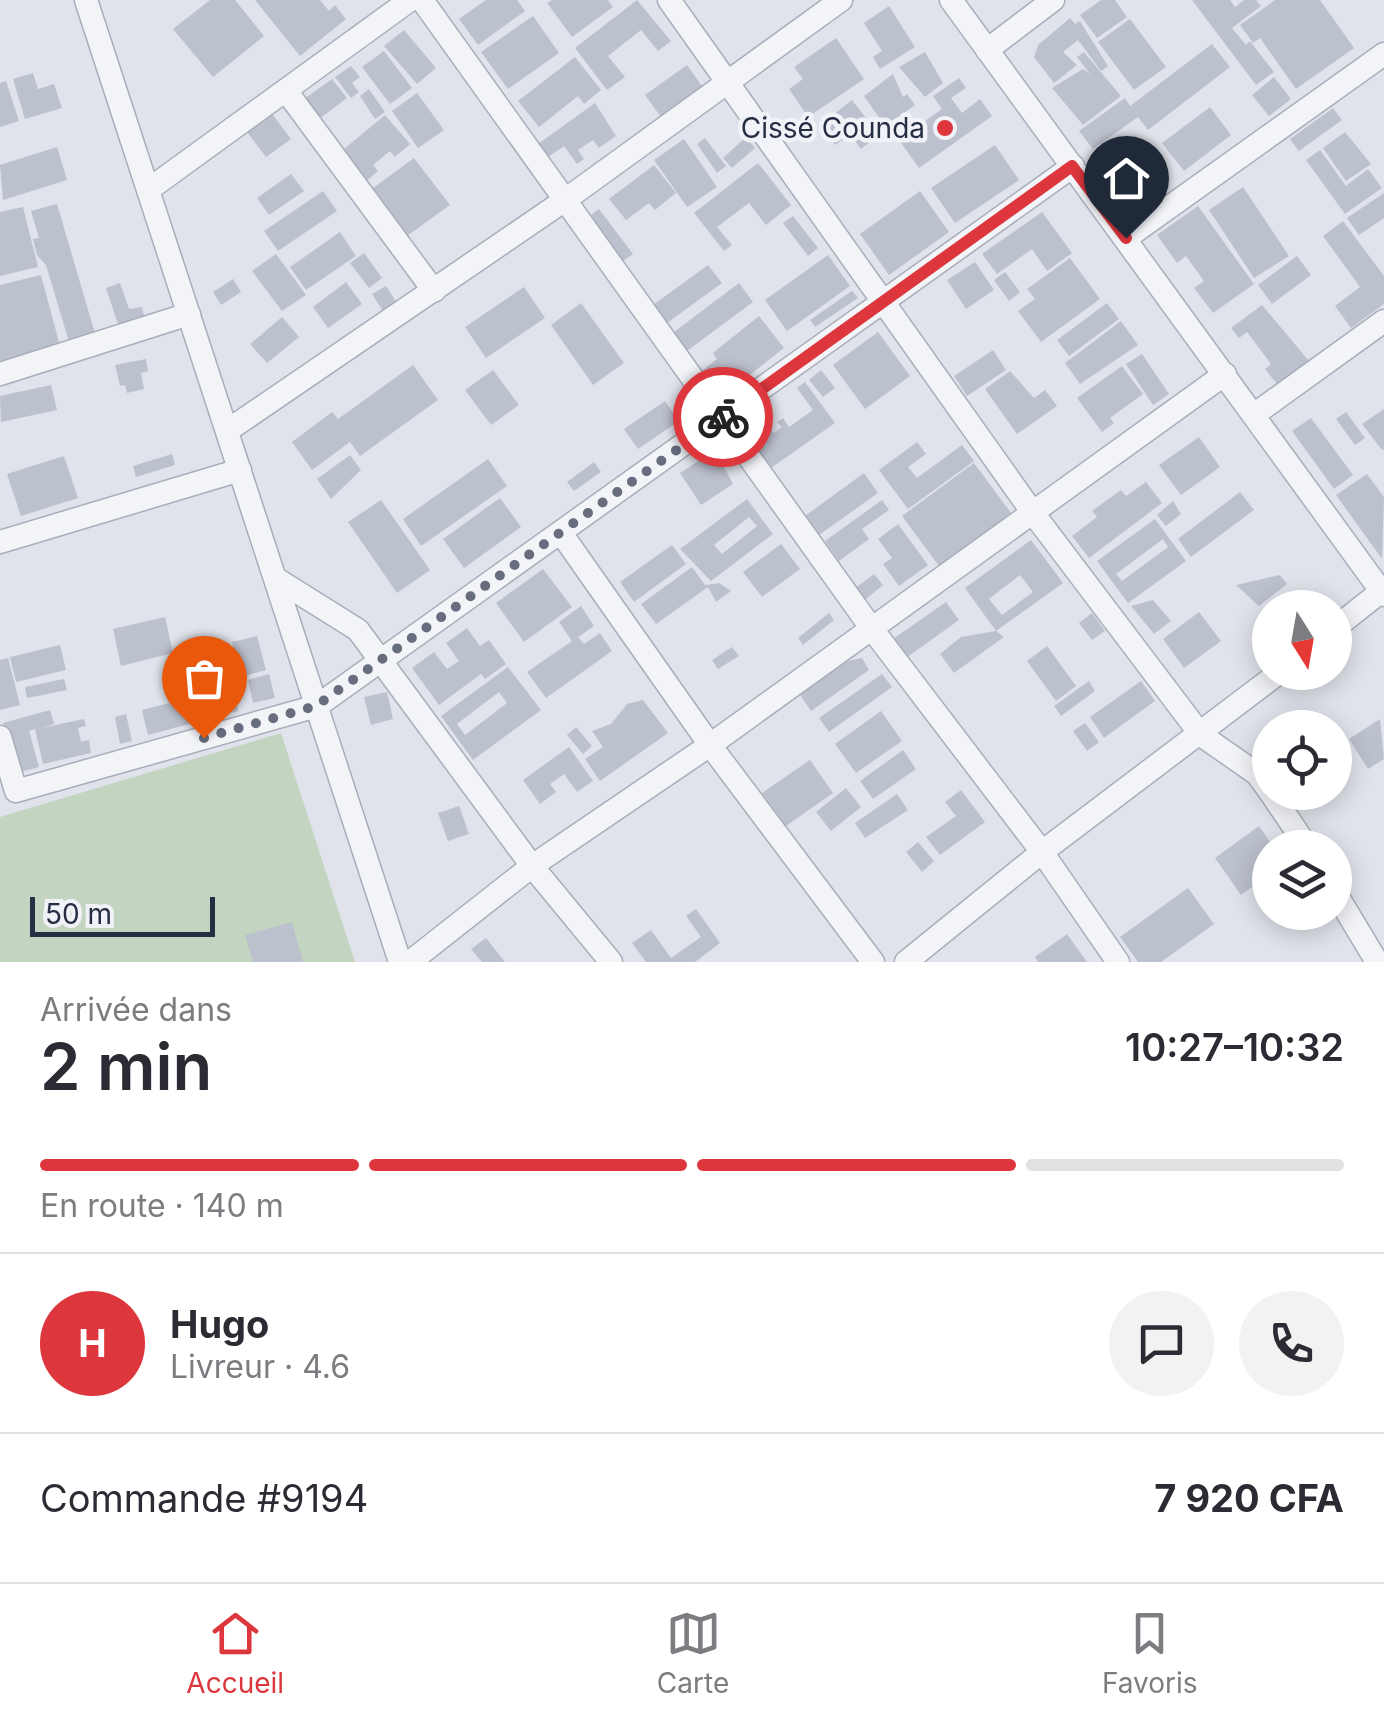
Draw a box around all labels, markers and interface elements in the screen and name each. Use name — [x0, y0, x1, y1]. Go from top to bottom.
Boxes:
place label: Cissé Counda — [741, 111, 925, 145]
marker: Cissé Counda — [934, 117, 956, 139]
pin — [1084, 136, 1169, 239]
icon: home — [1099, 151, 1154, 206]
courier — [673, 367, 773, 467]
icon: bike — [696, 390, 751, 445]
north arrow — [1252, 590, 1352, 690]
map controls — [1252, 590, 1352, 930]
pin — [162, 636, 247, 739]
icon: bag — [177, 651, 232, 706]
button: locate — [1252, 710, 1352, 810]
button: layers — [1252, 830, 1352, 930]
scale bar — [30, 892, 215, 936]
text: 50 m — [45, 897, 112, 931]
text: Arrivée dans — [40, 990, 232, 1029]
text: 10:27–10:32 — [1125, 1024, 1344, 1070]
text: 2 min — [40, 1027, 212, 1106]
text: En route · 140 m — [40, 1186, 284, 1225]
button: chat — [1109, 1291, 1214, 1396]
button: phone — [1239, 1291, 1344, 1396]
text: Hugo — [170, 1301, 269, 1347]
text: H — [78, 1320, 107, 1366]
text: Livreur · 4.6 — [170, 1347, 350, 1386]
text: Commande #9194 — [40, 1475, 368, 1521]
text: 7 920 CFA — [1154, 1475, 1344, 1521]
tab: Accueil — [186, 1606, 284, 1700]
tab: Carte — [657, 1606, 729, 1700]
tab: Favoris — [1102, 1606, 1198, 1700]

